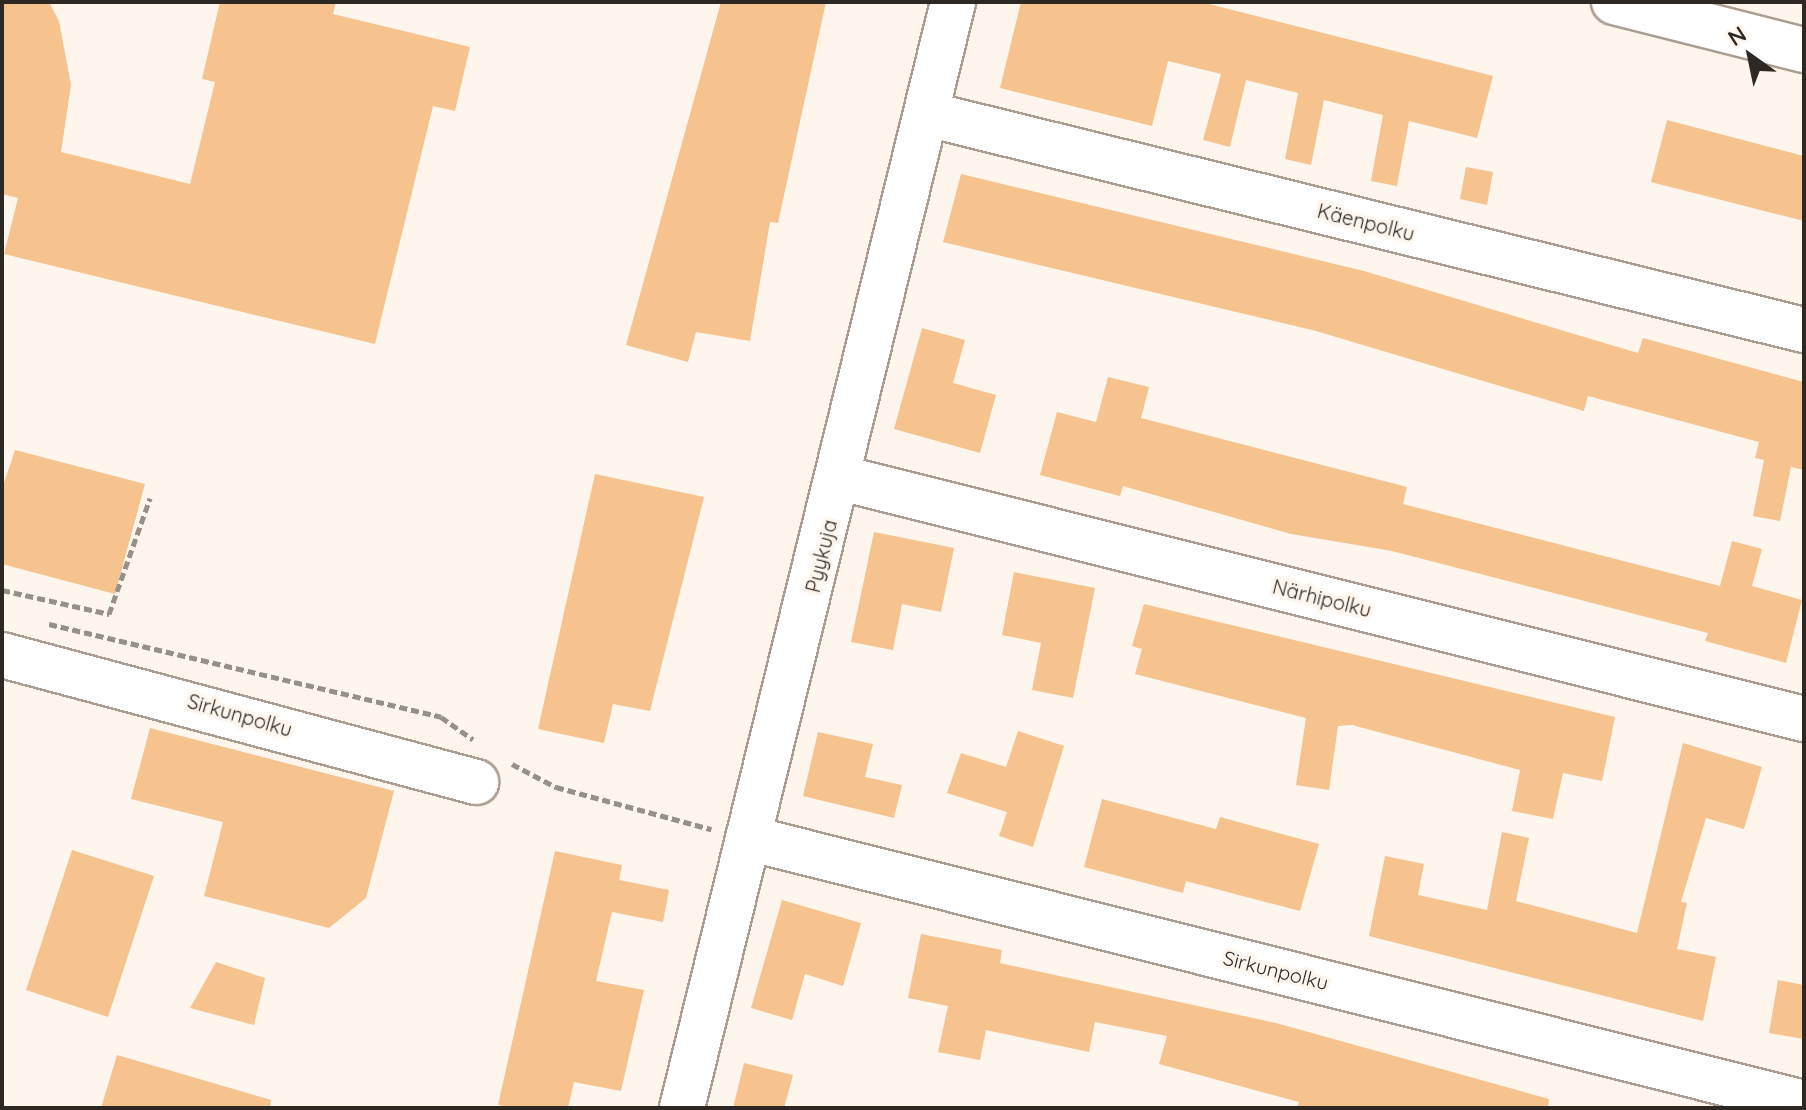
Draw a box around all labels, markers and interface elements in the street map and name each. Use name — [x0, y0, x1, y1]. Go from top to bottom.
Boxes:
north arrow — [1710, 16, 1790, 96]
text: N — [1723, 20, 1751, 52]
street label: Käenpolku — [1315, 198, 1417, 246]
street label: Pyykuja — [800, 517, 842, 595]
street label: Närhipolku — [1270, 574, 1374, 622]
street label: Sirkunpolku — [185, 689, 295, 741]
street label: Sirkunpolku — [1221, 945, 1331, 995]

